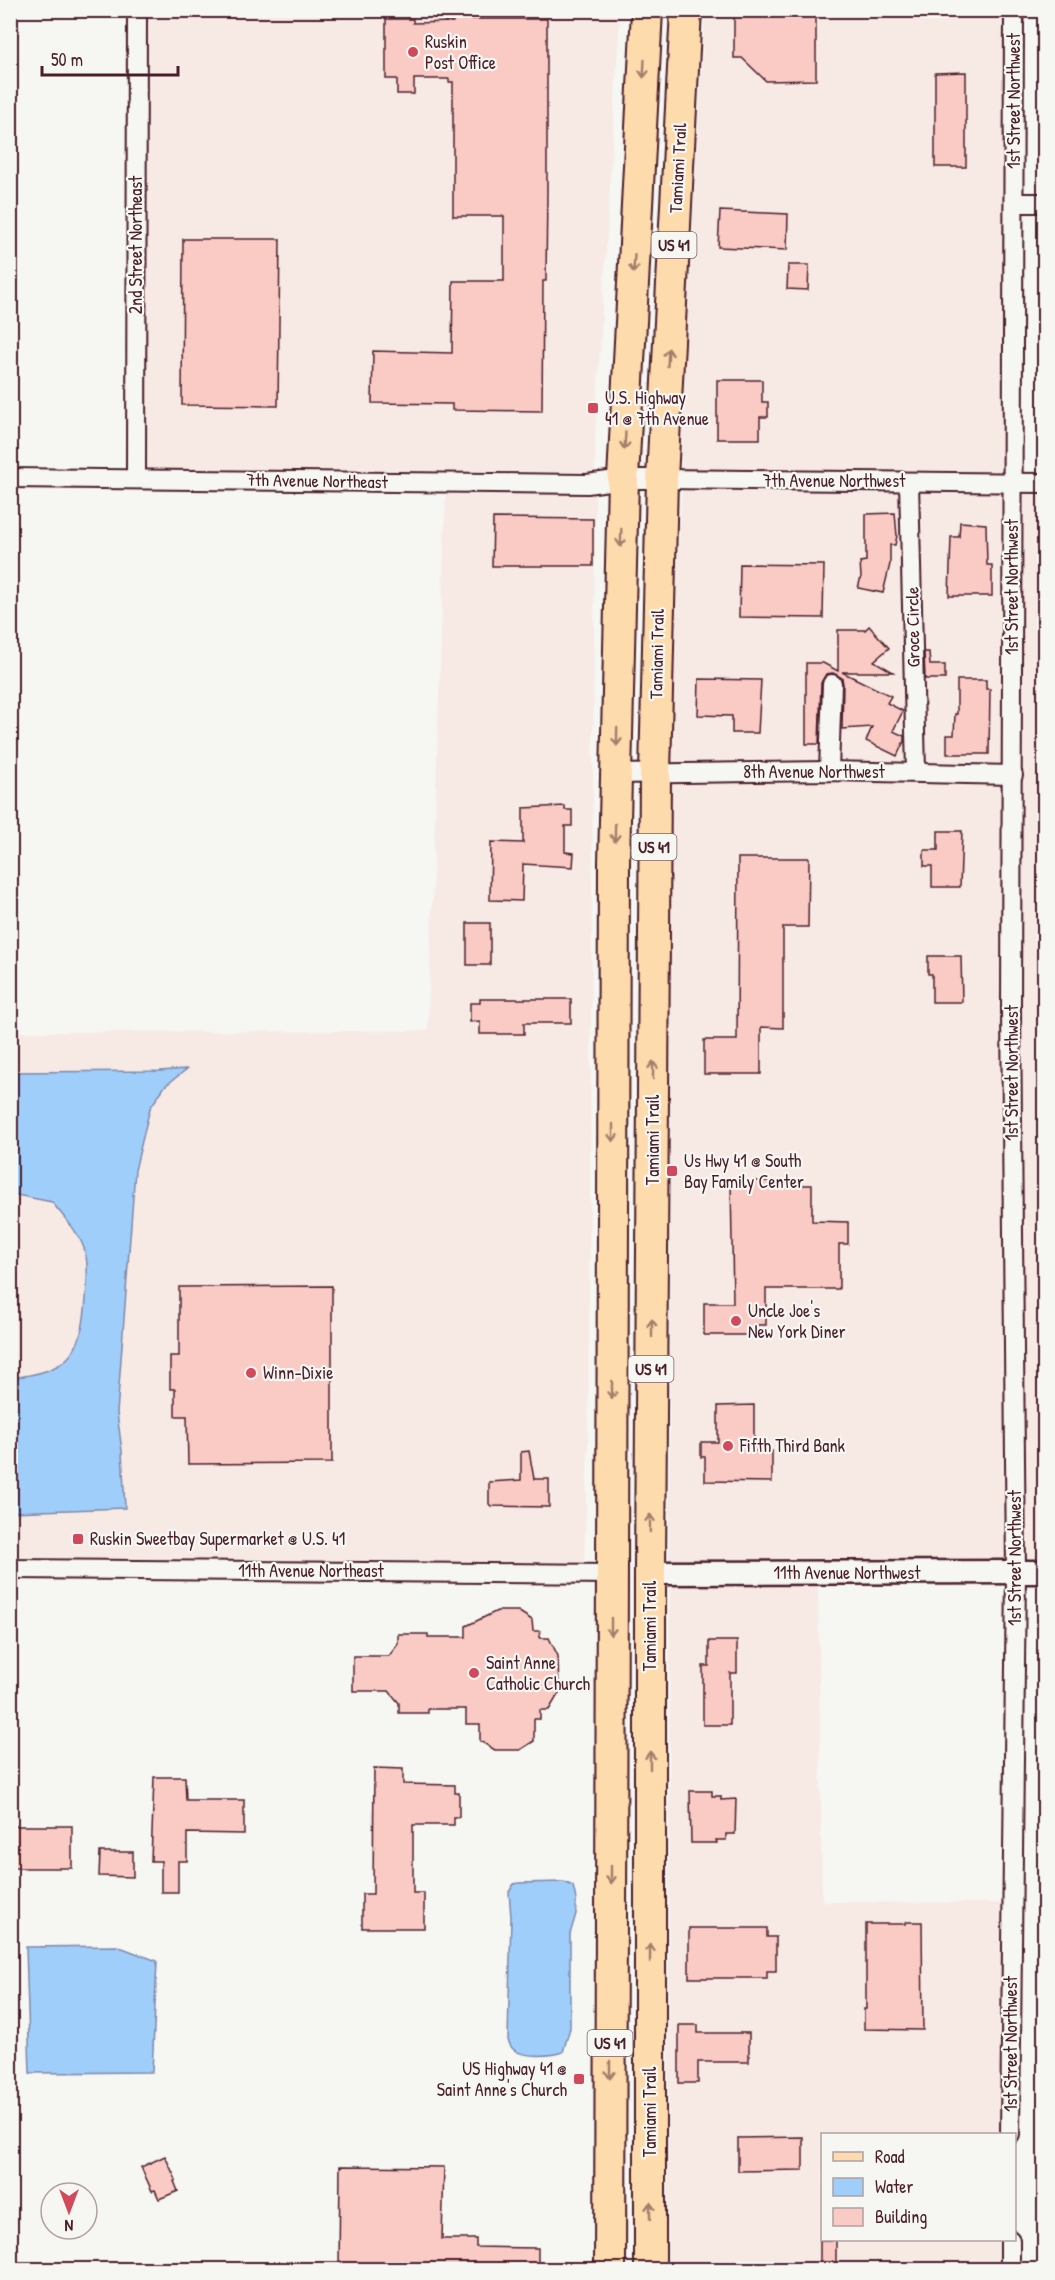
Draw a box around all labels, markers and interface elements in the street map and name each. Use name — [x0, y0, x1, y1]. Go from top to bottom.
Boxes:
place label: Ruskin Post Office — [425, 29, 496, 75]
street label: 1st Street Northwest — [1001, 32, 1026, 169]
scale bar — [42, 39, 178, 77]
marker: Ruskin Post Office — [406, 45, 420, 59]
text: 50 m — [51, 47, 83, 72]
one-way arrow — [638, 58, 649, 78]
street label: Tamiami Trail — [663, 122, 692, 214]
street label: 2nd Street Northeast — [123, 175, 148, 314]
road number: US 41 — [652, 232, 696, 258]
one-way arrow — [628, 253, 639, 273]
one-way arrow — [662, 348, 673, 368]
place label: U.S. Highway 41 @ 7th Avenue — [605, 385, 709, 431]
marker: U.S. Highway 41 @ 7th Avenue — [586, 401, 600, 415]
one-way arrow — [619, 431, 630, 451]
street label: 7th Avenue Northeast — [246, 467, 389, 494]
street label: 7th Avenue Northwest — [763, 468, 906, 493]
street label: 1st Street Northwest — [999, 518, 1024, 655]
one-way arrow — [615, 527, 627, 547]
street label: Groce Circle — [899, 586, 926, 668]
street label: Tamiami Trail — [643, 608, 670, 699]
one-way arrow — [611, 727, 622, 747]
street label: 8th Avenue Northwest — [743, 759, 886, 784]
one-way arrow — [609, 822, 621, 842]
road number: US 41 — [632, 834, 676, 860]
street label: 1st Street Northwest — [999, 1004, 1024, 1141]
one-way arrow — [647, 1060, 659, 1080]
street label: Tamiami Trail — [640, 1095, 665, 1185]
one-way arrow — [607, 1122, 619, 1142]
place label: Us Hwy 41 @ South Bay Family Center — [684, 1148, 804, 1194]
marker: Us Hwy 41 @ South Bay Family Center — [665, 1164, 679, 1178]
place label: Uncle Joe's New York Diner — [748, 1298, 846, 1344]
marker: Uncle Joe's New York Diner — [729, 1314, 743, 1328]
one-way arrow — [646, 1318, 657, 1338]
road number: US 41 — [628, 1356, 674, 1382]
place label: Winn-Dixie — [263, 1360, 334, 1385]
marker: Winn-Dixie — [244, 1366, 258, 1380]
one-way arrow — [606, 1379, 618, 1399]
place label: Fifth Third Bank — [739, 1433, 846, 1458]
marker: Fifth Third Bank — [721, 1439, 735, 1453]
street label: 1st Street Northwest — [1002, 1489, 1027, 1626]
one-way arrow — [645, 1513, 656, 1533]
place label: Ruskin Sweetbay Supermarket @ U.S. 41 — [90, 1526, 345, 1551]
marker: Ruskin Sweetbay Supermarket @ U.S. 41 — [71, 1532, 85, 1546]
street label: 11th Avenue Northeast — [238, 1558, 385, 1583]
street label: 11th Avenue Northwest — [774, 1560, 921, 1585]
street label: Tamiami Trail — [637, 1581, 662, 1671]
one-way arrow — [605, 1616, 617, 1636]
place label: Saint Anne Catholic Church — [486, 1650, 590, 1696]
marker: Saint Anne Catholic Church — [467, 1666, 481, 1680]
one-way arrow — [644, 1750, 656, 1770]
one-way arrow — [605, 1864, 617, 1884]
one-way arrow — [644, 1944, 656, 1964]
street label: 1st Street Northwest — [998, 1975, 1023, 2112]
road number: US 41 — [588, 2030, 632, 2056]
place label: US Highway 41 @ Saint Anne's Church — [437, 2056, 567, 2102]
one-way arrow — [604, 2059, 616, 2079]
street label: Tamiami Trail — [637, 2067, 662, 2157]
marker: US Highway 41 @ Saint Anne's Church — [572, 2072, 586, 2086]
legend — [821, 2133, 1016, 2241]
text: Road — [875, 2144, 905, 2169]
text: Water — [875, 2174, 913, 2199]
north arrow — [39, 2181, 99, 2241]
one-way arrow — [644, 2202, 656, 2222]
text: Building — [875, 2204, 927, 2229]
text: N — [64, 2215, 73, 2237]

